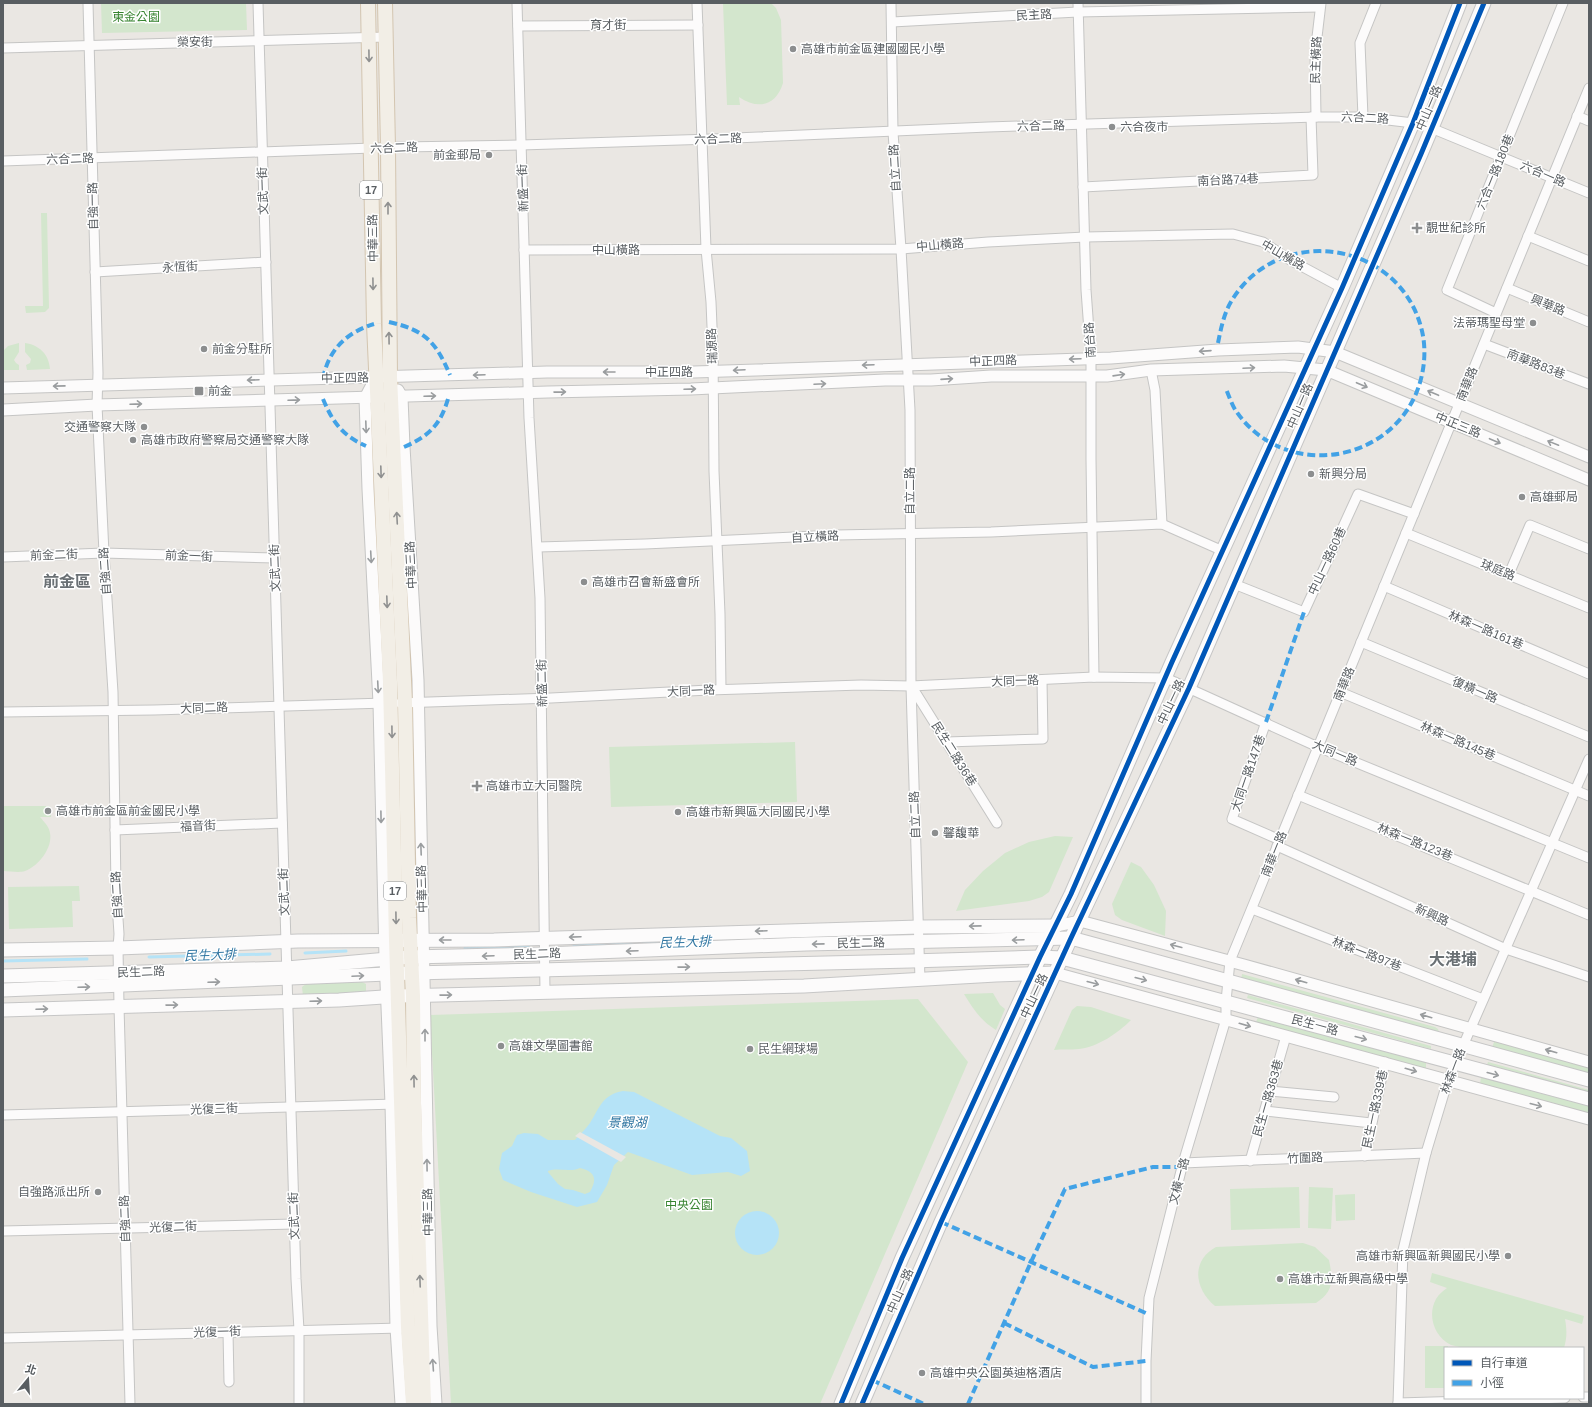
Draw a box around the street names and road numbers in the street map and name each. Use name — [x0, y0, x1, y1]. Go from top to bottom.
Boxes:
street label: 民主路 — [1016, 7, 1052, 23]
street label: 育才街 — [590, 18, 626, 32]
street label: 榮安街 — [177, 35, 213, 49]
street label: 民主橫路 — [1308, 36, 1324, 84]
street label: 中山一路 — [1413, 83, 1445, 133]
street label: 六合二路 — [1341, 110, 1389, 126]
street label: 六合二路 — [1017, 119, 1065, 133]
street label: 六合二路 — [694, 131, 742, 147]
street label: 六合一路180巷 — [1474, 132, 1516, 212]
street label: 六合二路 — [370, 140, 418, 156]
street label: 自立二路 — [887, 144, 903, 192]
street label: 六合二路 — [46, 151, 94, 167]
street label: 六合一路 — [1518, 158, 1568, 190]
street label: 新盛一街 — [515, 164, 531, 212]
street label: 文武一街 — [255, 167, 271, 215]
street label: 南台路74巷 — [1197, 171, 1259, 189]
road number: 17 — [360, 181, 382, 199]
street label: 自強一路 — [86, 182, 100, 230]
street label: 中華三路 — [366, 214, 380, 262]
street label: 中山橫路 — [915, 236, 965, 254]
street label: 中山橫路 — [1259, 237, 1307, 273]
street label: 中山橫路 — [592, 243, 640, 257]
street label: 永恆街 — [162, 259, 198, 275]
street label: 興華路 — [1529, 292, 1567, 318]
street label: 南台路 — [1082, 322, 1098, 358]
street label: 瑞源路 — [704, 328, 720, 364]
street label: 南華路83巷 — [1505, 346, 1567, 382]
street label: 中正四路 — [969, 353, 1017, 369]
street label: 中正四路 — [645, 365, 693, 379]
street label: 南華路 — [1454, 365, 1480, 403]
street label: 中正四路 — [321, 371, 369, 385]
street label: 中山一路 — [1284, 381, 1316, 431]
street label: 中正三路 — [1433, 410, 1483, 440]
street label: 自立二路 — [903, 467, 917, 515]
street label: 中山一路60巷 — [1305, 525, 1349, 597]
street label: 自立橫路 — [791, 529, 839, 545]
street label: 中華三路 — [403, 541, 419, 589]
street label: 文武二街 — [267, 544, 283, 592]
street label: 前金二街 — [30, 547, 78, 563]
street label: 自強二路 — [96, 547, 114, 595]
street label: 前金一街 — [165, 548, 213, 564]
street label: 球庭路 — [1479, 557, 1517, 583]
street label: 林森一路161巷 — [1446, 608, 1526, 652]
street label: 新盛二街 — [535, 659, 549, 707]
street label: 南華路 — [1331, 665, 1357, 703]
street label: 大同一路 — [991, 673, 1039, 689]
street label: 復橫一路 — [1450, 674, 1500, 706]
street label: 中山一路 — [1155, 677, 1187, 727]
street label: 大同一路 — [667, 683, 715, 699]
street label: 大同二路 — [180, 700, 228, 716]
street label: 民生二路36巷 — [929, 719, 979, 789]
street label: 林森一路145巷 — [1418, 719, 1498, 763]
street label: 大同一路147巷 — [1228, 733, 1268, 813]
street label: 大同一路 — [1310, 737, 1360, 769]
street label: 自立二路 — [907, 791, 923, 839]
street label: 福音街 — [180, 818, 216, 834]
street label: 林森一路123巷 — [1375, 821, 1455, 863]
street label: 南華一路 — [1259, 829, 1289, 879]
street label: 中華三路 — [414, 865, 430, 913]
street label: 文武二街 — [276, 868, 292, 916]
street label: 自強二路 — [109, 871, 125, 919]
road number: 17 — [384, 882, 406, 900]
street label: 新興路 — [1413, 901, 1451, 929]
street label: 林森一路97巷 — [1330, 934, 1404, 974]
street label: 民生二路 — [837, 936, 885, 950]
street label: 民生二路 — [513, 946, 561, 962]
street label: 民生二路 — [117, 964, 165, 980]
street label: 中山一路 — [1018, 971, 1050, 1021]
street label: 民生一路 — [1290, 1012, 1340, 1038]
street label: 林森一路 — [1438, 1046, 1468, 1096]
street label: 民生一路363巷 — [1250, 1058, 1286, 1138]
street label: 民生一路339巷 — [1360, 1068, 1390, 1150]
street label: 光復三街 — [190, 1101, 238, 1117]
street label: 竹圍路 — [1287, 1150, 1323, 1166]
street label: 文橫一路 — [1166, 1156, 1192, 1206]
street label: 中華三路 — [421, 1188, 435, 1236]
street label: 文武二街 — [286, 1192, 302, 1240]
street label: 自強二路 — [117, 1195, 133, 1243]
street label: 光復二街 — [149, 1219, 197, 1235]
street label: 中山一路 — [884, 1266, 916, 1316]
street label: 光復一街 — [193, 1324, 241, 1340]

